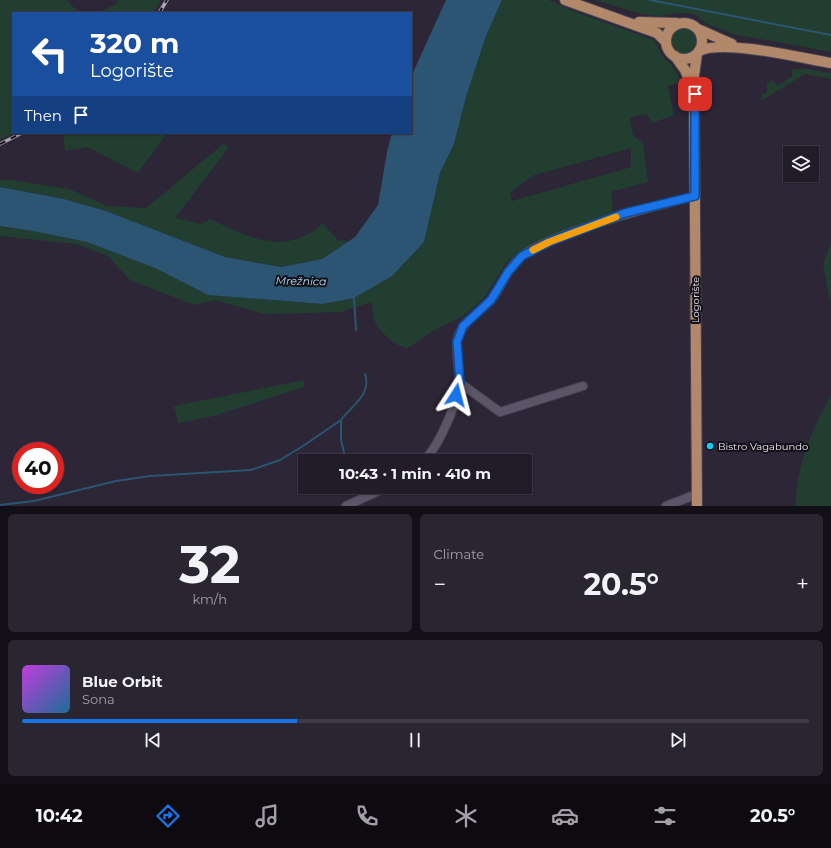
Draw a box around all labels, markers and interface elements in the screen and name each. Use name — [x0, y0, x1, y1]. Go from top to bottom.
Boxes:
text: 320 m — [90, 26, 179, 60]
icon: left — [24, 28, 76, 80]
text: Logorište — [90, 60, 174, 82]
pin — [678, 77, 712, 111]
icon: arrive — [684, 83, 706, 105]
icon: arrive — [70, 104, 92, 126]
text: Then — [24, 106, 62, 125]
map controls — [783, 146, 819, 182]
button: layers — [783, 146, 819, 182]
water label: Mrežnica — [275, 274, 327, 288]
street label: Logorište — [689, 277, 702, 323]
position arrow — [435, 374, 477, 416]
place label: Bistro Vagabundo — [718, 440, 808, 453]
marker: Bistro Vagabundo — [705, 441, 715, 451]
speed limit sign: 40 — [12, 442, 64, 494]
text: 10:43 · 1 min · 410 m — [339, 464, 491, 483]
text: 32 — [179, 533, 240, 596]
text: Climate — [434, 546, 484, 562]
text: 20.5° — [583, 566, 659, 603]
text: − — [434, 571, 446, 598]
text: + — [796, 571, 809, 598]
text: km/h — [192, 591, 227, 607]
text: Blue Orbit — [82, 672, 162, 691]
text: Sona — [82, 691, 115, 707]
icon: previous — [142, 729, 164, 751]
icon: pause — [404, 729, 426, 751]
icon: next — [667, 729, 689, 751]
icon: directions — [154, 802, 182, 830]
icon: music — [253, 802, 281, 830]
icon: phone — [353, 802, 381, 830]
icon: climate — [452, 802, 480, 830]
icon: car — [551, 802, 579, 830]
icon: filters — [651, 802, 679, 830]
text: 10:42 — [36, 805, 83, 827]
text: 20.5° — [750, 805, 795, 827]

